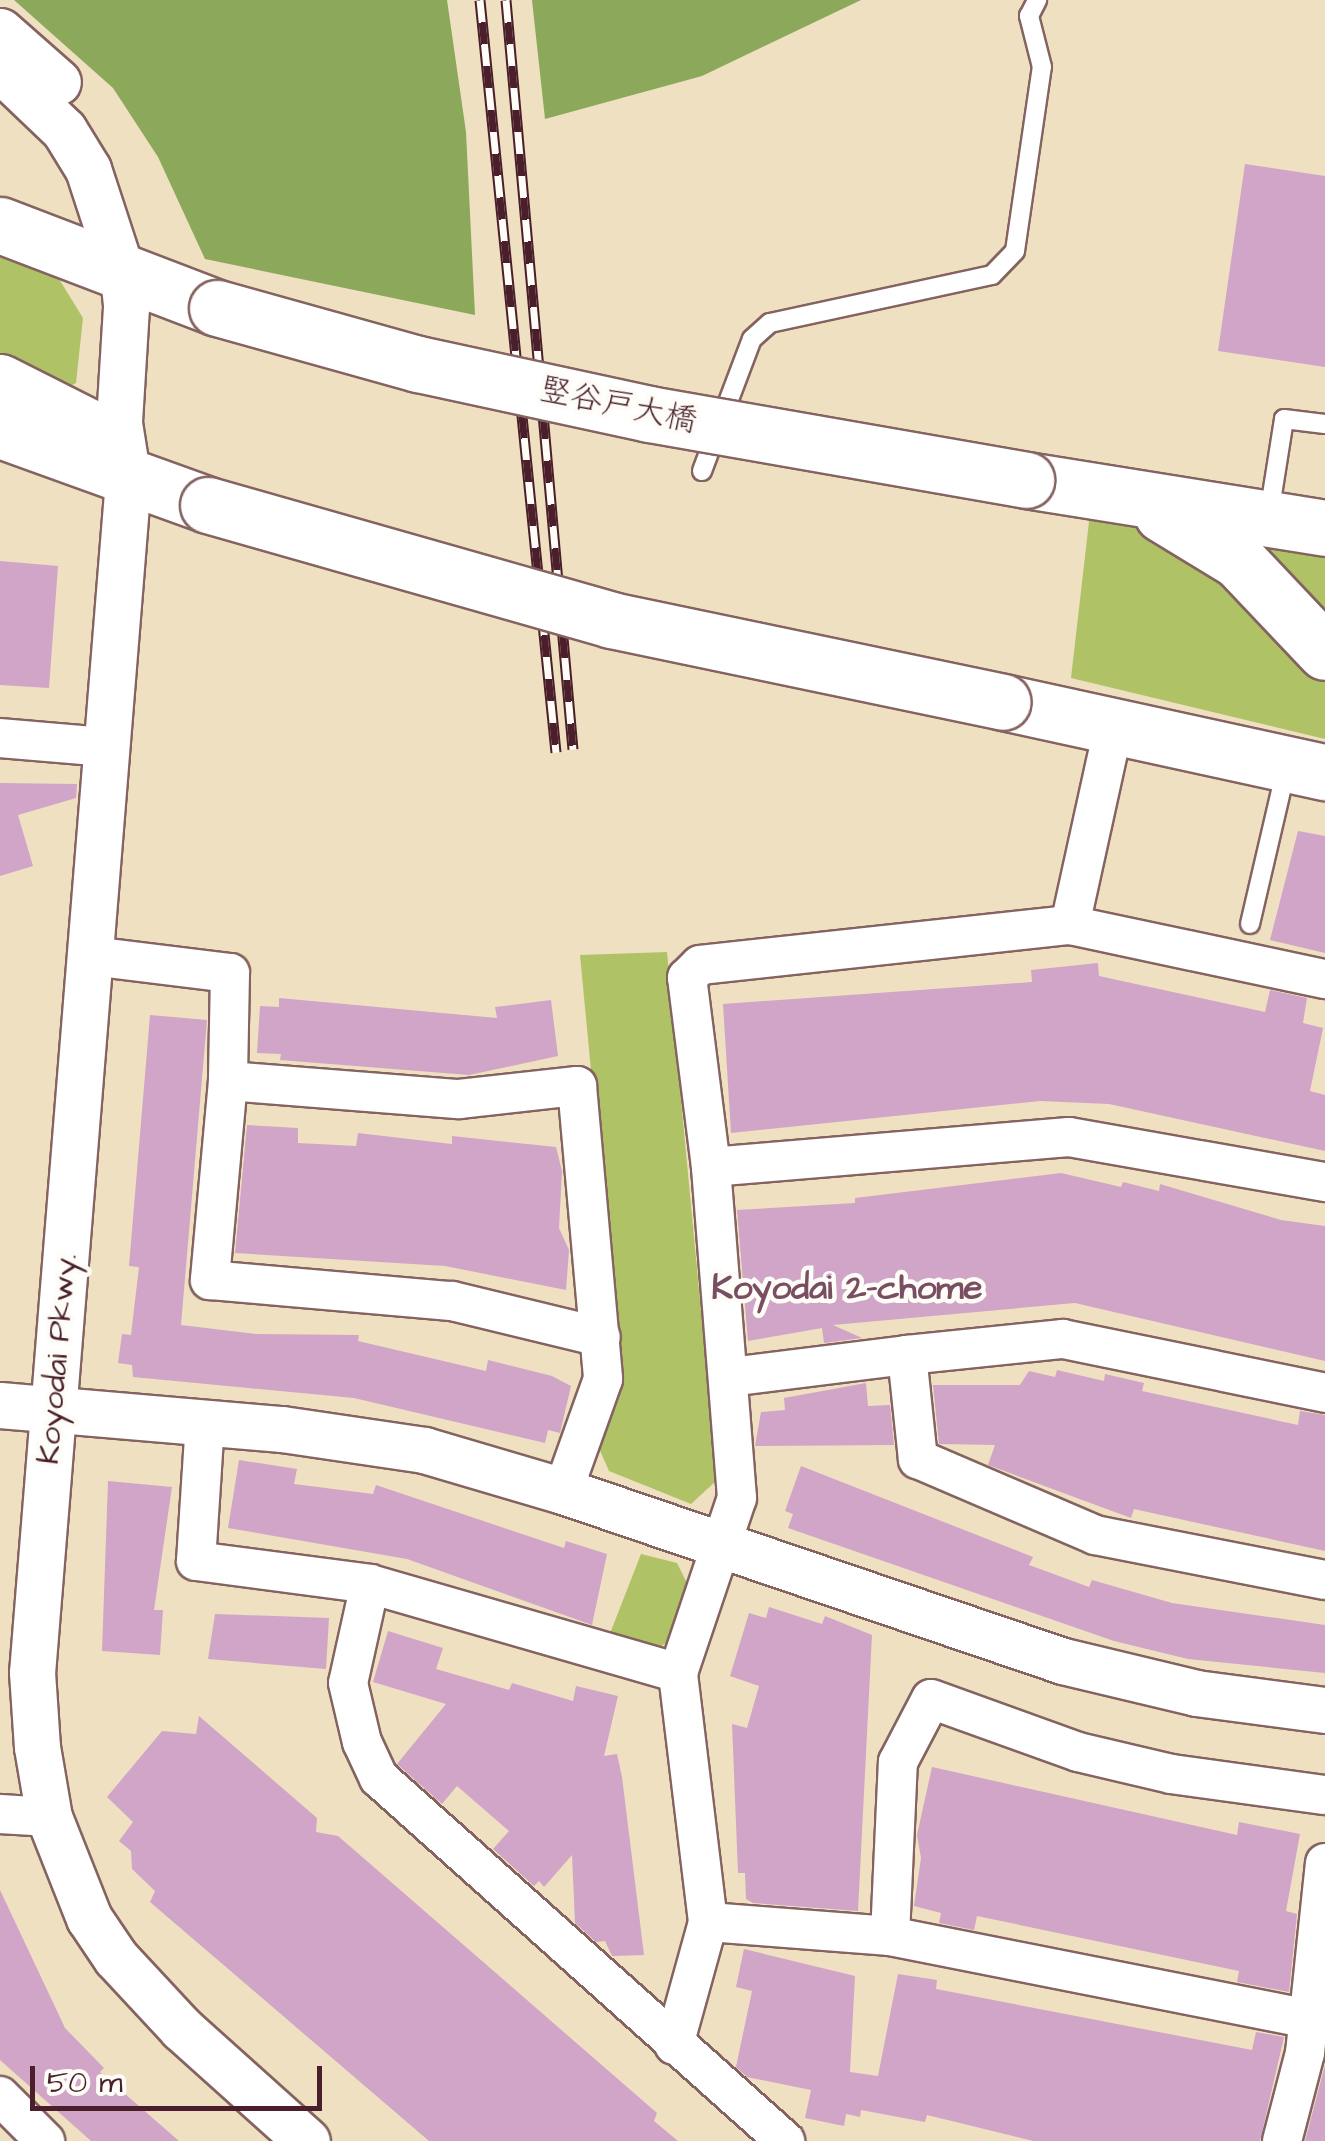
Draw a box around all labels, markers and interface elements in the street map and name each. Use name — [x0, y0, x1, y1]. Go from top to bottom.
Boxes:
street label: 竪谷戸大橋 — [536, 371, 700, 441]
street label: Koyodai Pkwy. — [30, 1252, 86, 1466]
district label: Koyodai 2-chome — [711, 1267, 983, 1309]
scale bar — [35, 2046, 328, 2108]
text: 50 m — [47, 2062, 123, 2104]

